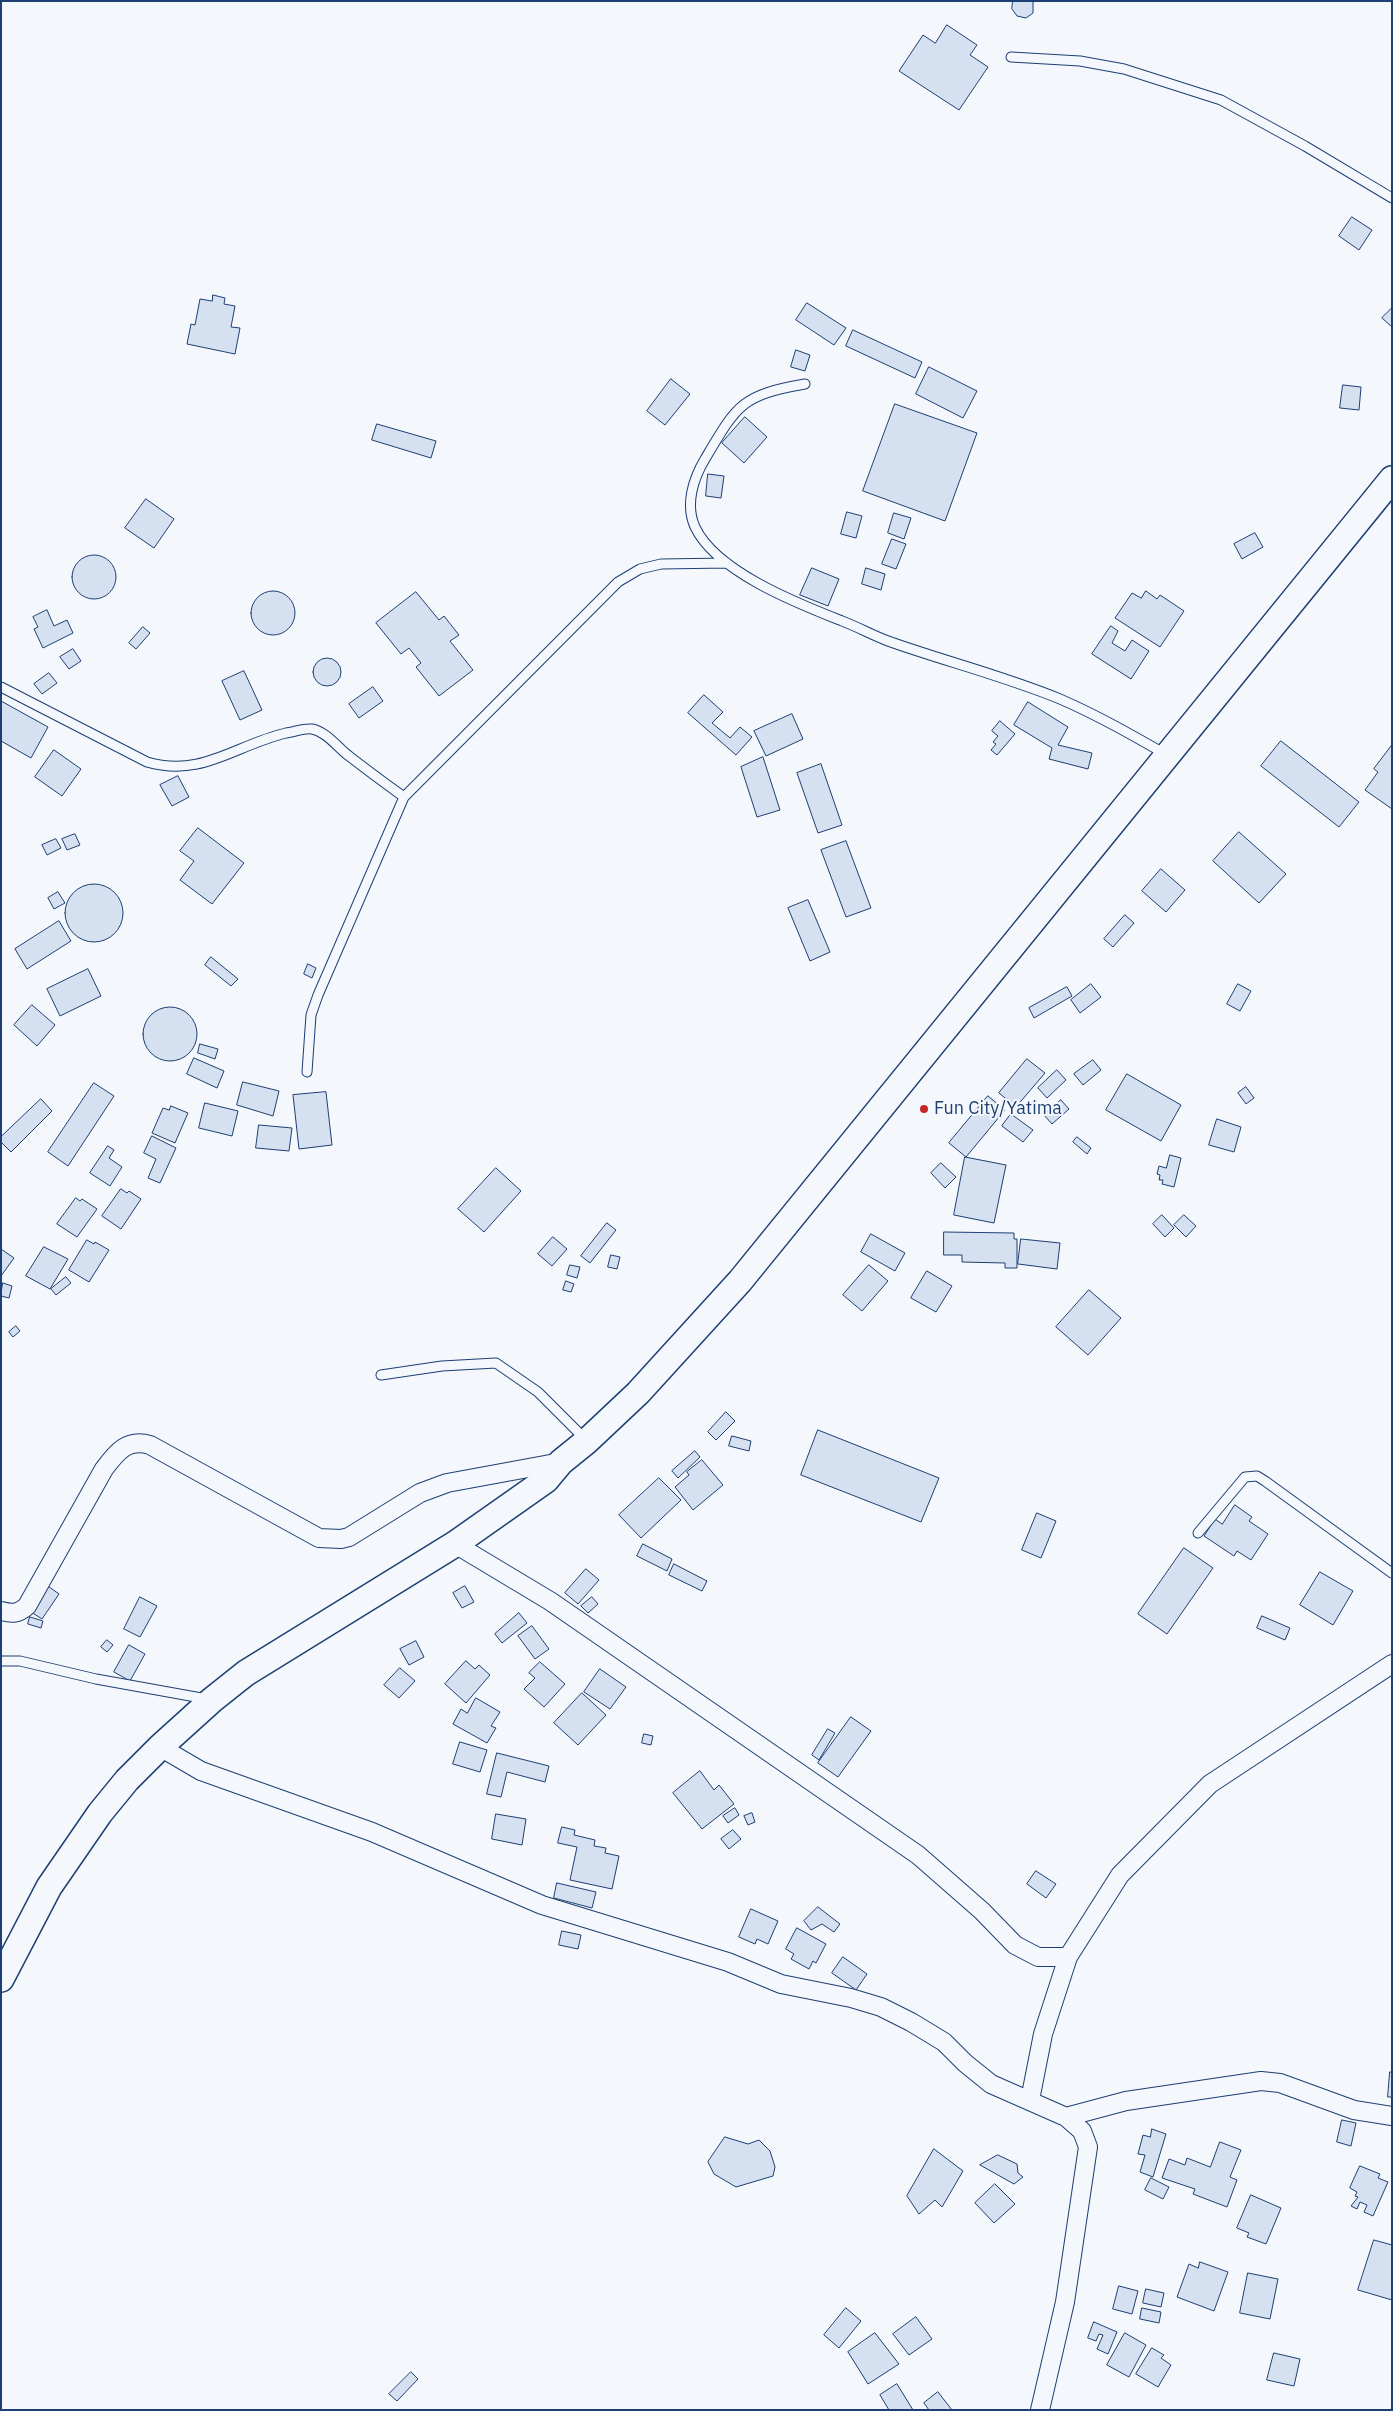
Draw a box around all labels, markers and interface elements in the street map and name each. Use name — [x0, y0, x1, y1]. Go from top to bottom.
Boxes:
place label: Fun City/Yatima — [934, 1098, 1062, 1120]
marker: Fun City/Yatima — [918, 1103, 930, 1115]

